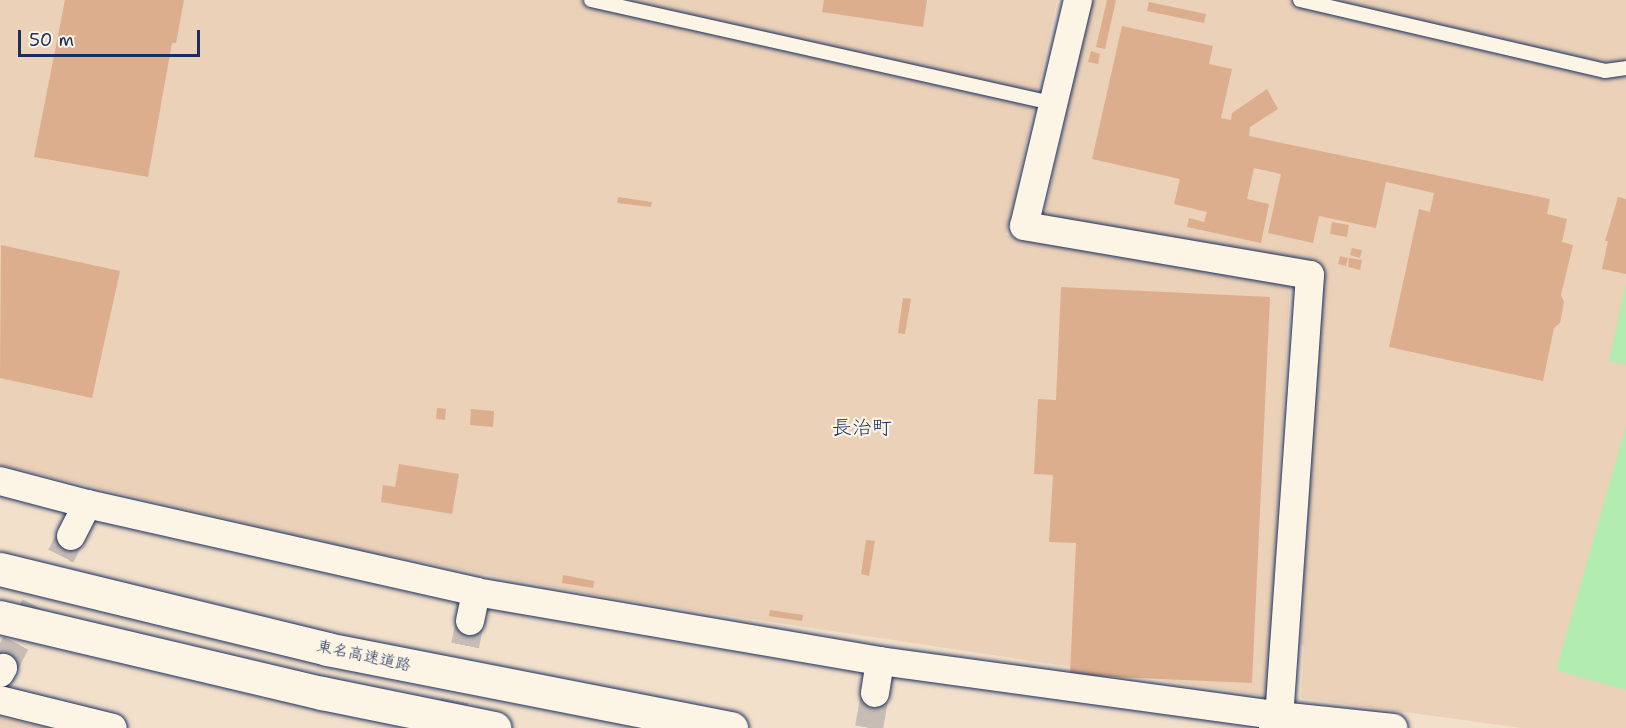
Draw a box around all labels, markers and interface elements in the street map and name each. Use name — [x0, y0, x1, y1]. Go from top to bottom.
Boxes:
scale bar — [21, 18, 202, 56]
text: 50 m — [29, 28, 74, 52]
district label: 長治町 — [832, 415, 892, 439]
street label: 東名高速道路 — [315, 637, 413, 675]

